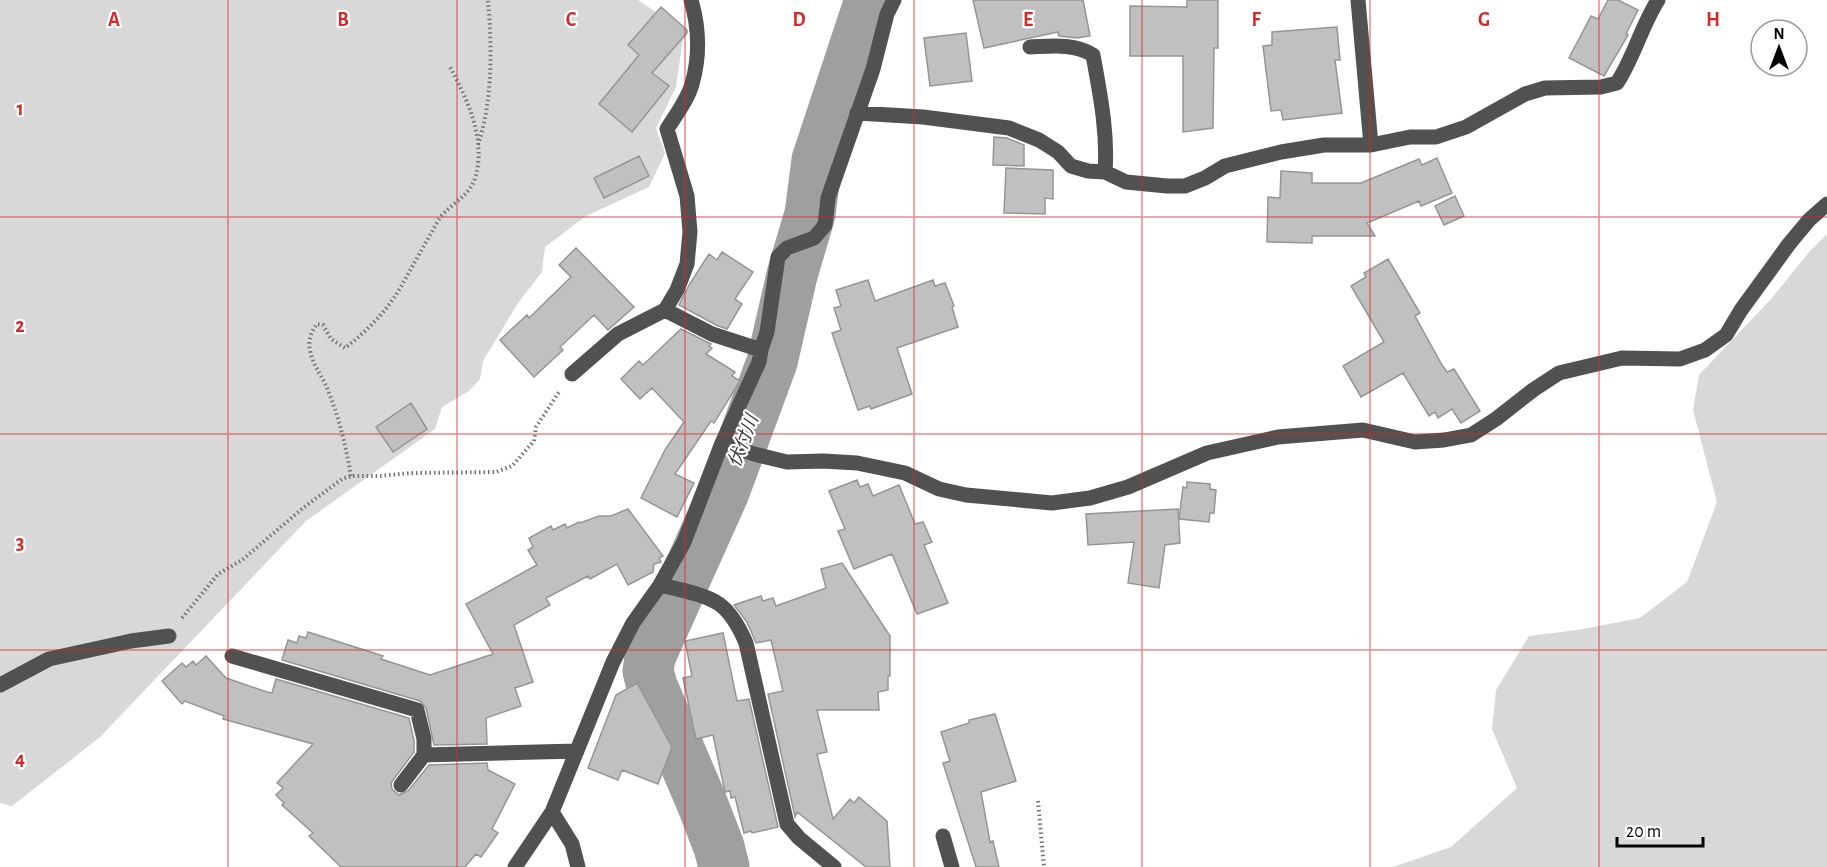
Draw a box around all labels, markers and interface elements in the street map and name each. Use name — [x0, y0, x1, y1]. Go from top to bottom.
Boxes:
text: A — [108, 10, 120, 30]
text: B — [337, 10, 349, 30]
text: C — [566, 10, 577, 30]
text: D — [792, 10, 806, 30]
text: E — [1023, 10, 1033, 30]
text: F — [1251, 10, 1261, 30]
text: G — [1478, 10, 1490, 30]
text: H — [1706, 10, 1720, 30]
north arrow — [1749, 18, 1809, 78]
text: N — [1773, 26, 1785, 42]
text: 1 — [16, 99, 24, 119]
text: 2 — [15, 316, 25, 336]
water label: 伏付川 — [724, 410, 763, 470]
text: 3 — [16, 533, 24, 553]
text: 4 — [15, 749, 25, 769]
scale bar — [1617, 810, 1702, 848]
text: 20 m — [1626, 823, 1661, 841]

